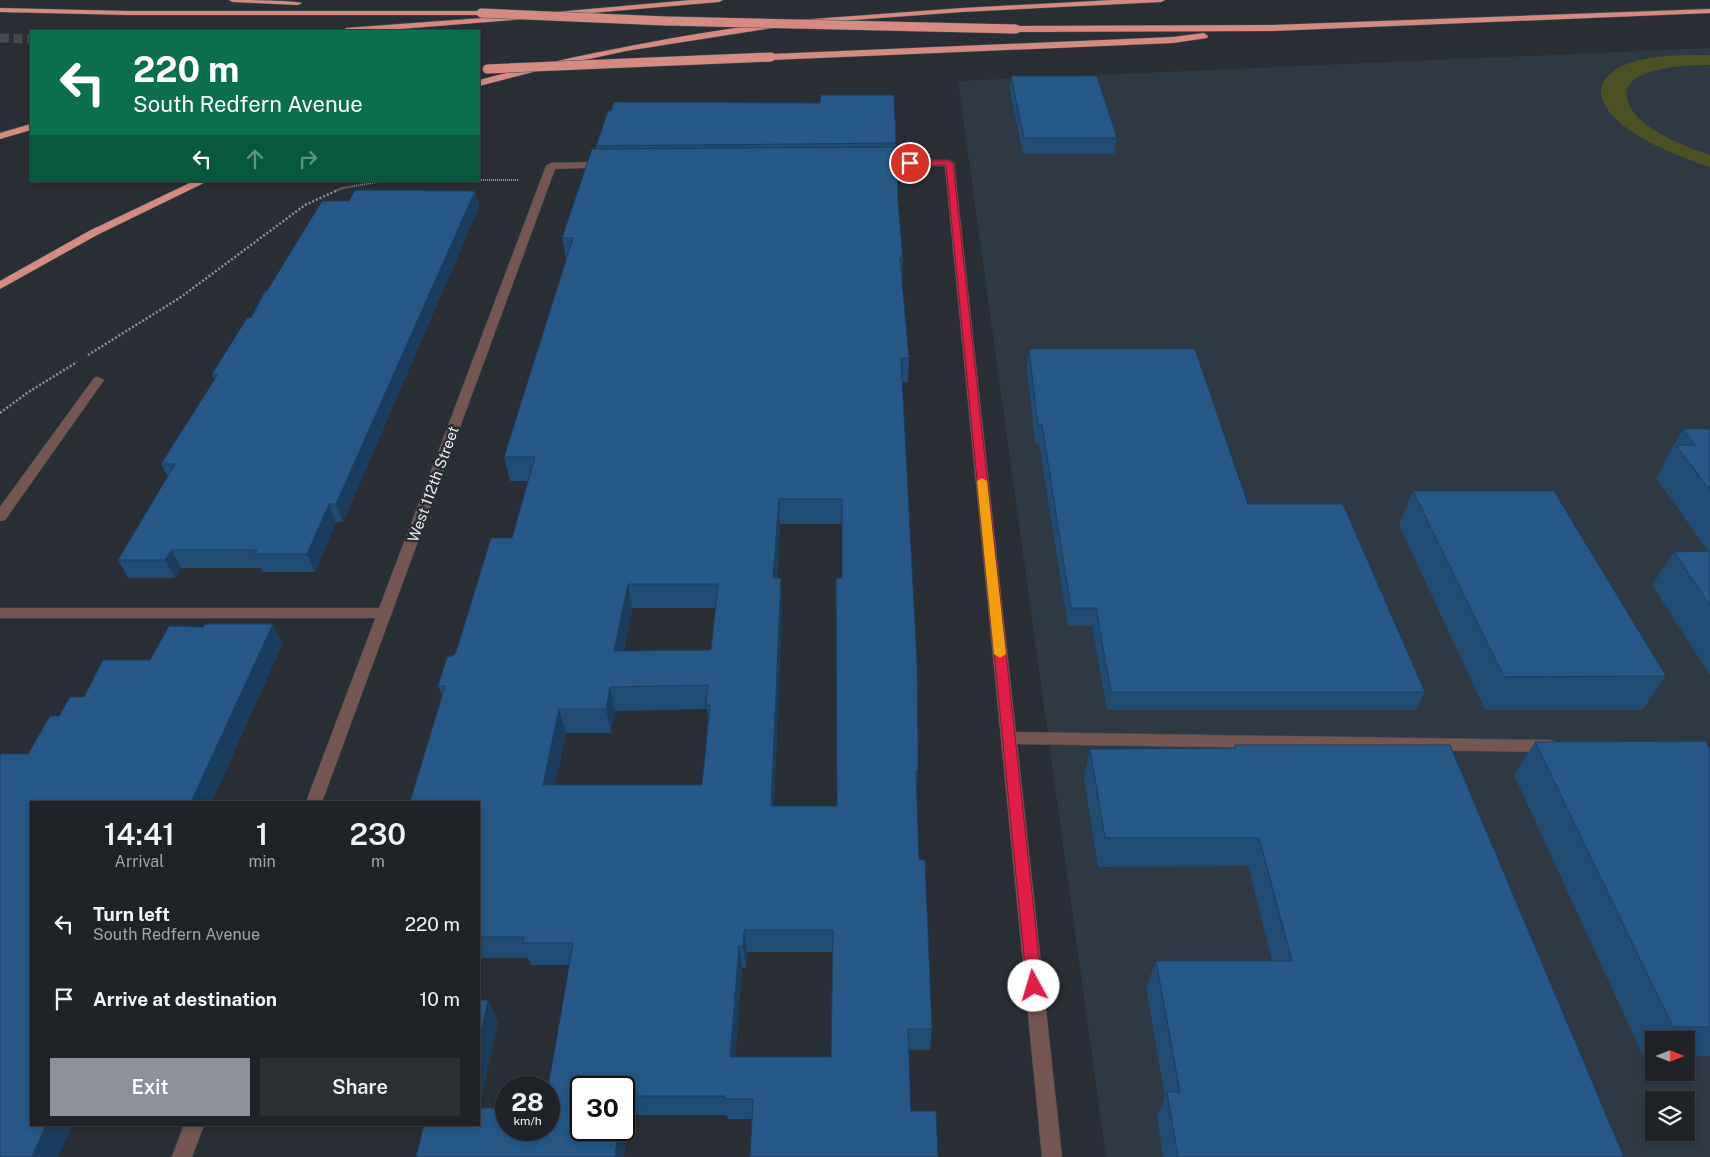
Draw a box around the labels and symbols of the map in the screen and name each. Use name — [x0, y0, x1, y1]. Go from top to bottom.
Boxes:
pin — [889, 142, 931, 184]
street label: West 112th Street — [404, 424, 462, 544]
position arrow — [1007, 959, 1059, 1011]
north arrow — [1645, 1031, 1695, 1081]
speed limit sign: 30 — [570, 1076, 635, 1141]

